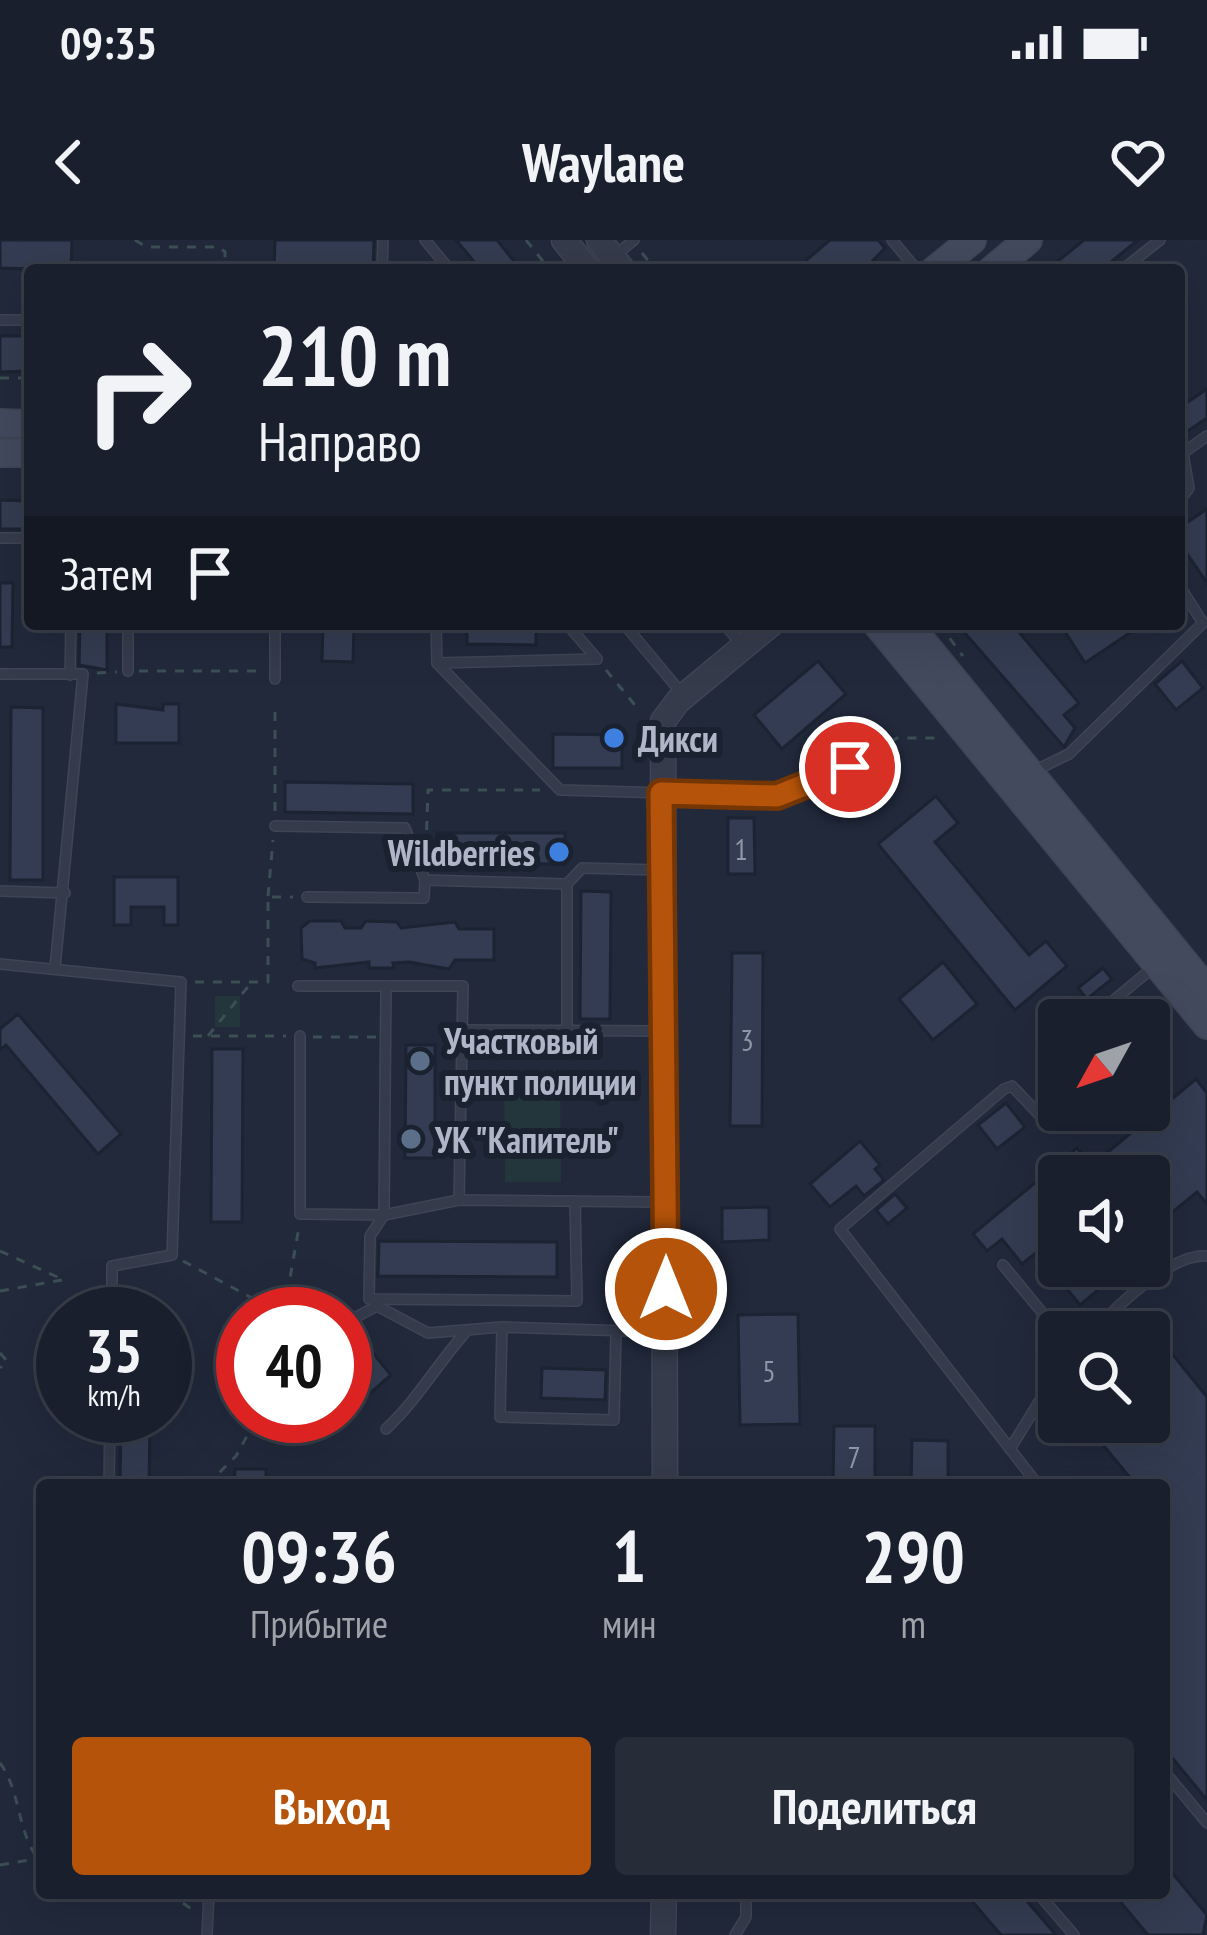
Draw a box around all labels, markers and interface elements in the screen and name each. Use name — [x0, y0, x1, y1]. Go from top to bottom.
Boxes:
text: 09:35 — [60, 13, 157, 71]
text: Waylane — [522, 127, 685, 197]
icon: back — [36, 129, 102, 195]
icon: heart — [1105, 129, 1171, 195]
text: 210 m — [258, 300, 451, 409]
icon: right — [60, 312, 216, 468]
text: Направо — [258, 406, 422, 476]
icon: arrive — [177, 540, 243, 606]
text: Затем — [60, 544, 153, 602]
place label: Дикси — [638, 715, 718, 762]
pin — [799, 716, 901, 818]
marker: Дикси — [601, 725, 627, 751]
icon: arrive — [817, 734, 883, 800]
place label: Wildberries — [387, 829, 535, 876]
house number: 1 — [734, 829, 748, 868]
marker: Wildberries — [546, 839, 572, 865]
north arrow — [1038, 999, 1170, 1131]
map controls — [1038, 999, 1170, 1443]
place label: Участковый пункт полиции — [443, 1017, 637, 1105]
house number: 3 — [740, 1020, 754, 1059]
marker: Участковый пункт полиции — [407, 1048, 433, 1074]
place label: УК "Капитель" — [434, 1116, 619, 1163]
marker: УК "Капитель" — [398, 1126, 424, 1152]
button: sound — [1038, 1155, 1170, 1287]
position arrow — [603, 1226, 729, 1352]
speed limit sign: 40 — [216, 1287, 372, 1443]
text: 35 — [85, 1311, 143, 1389]
button: search — [1038, 1311, 1170, 1443]
house number: 5 — [762, 1351, 776, 1390]
text: km/h — [87, 1375, 141, 1414]
house number: 7 — [847, 1437, 861, 1476]
text: 09:36 — [241, 1509, 397, 1602]
text: 1 — [612, 1509, 646, 1602]
text: 290 — [862, 1509, 965, 1602]
text: Прибытие — [250, 1598, 388, 1649]
text: мин — [602, 1598, 656, 1649]
text: m — [901, 1598, 926, 1649]
button: Выход — [72, 1737, 591, 1875]
button: Поделиться — [615, 1737, 1134, 1875]

